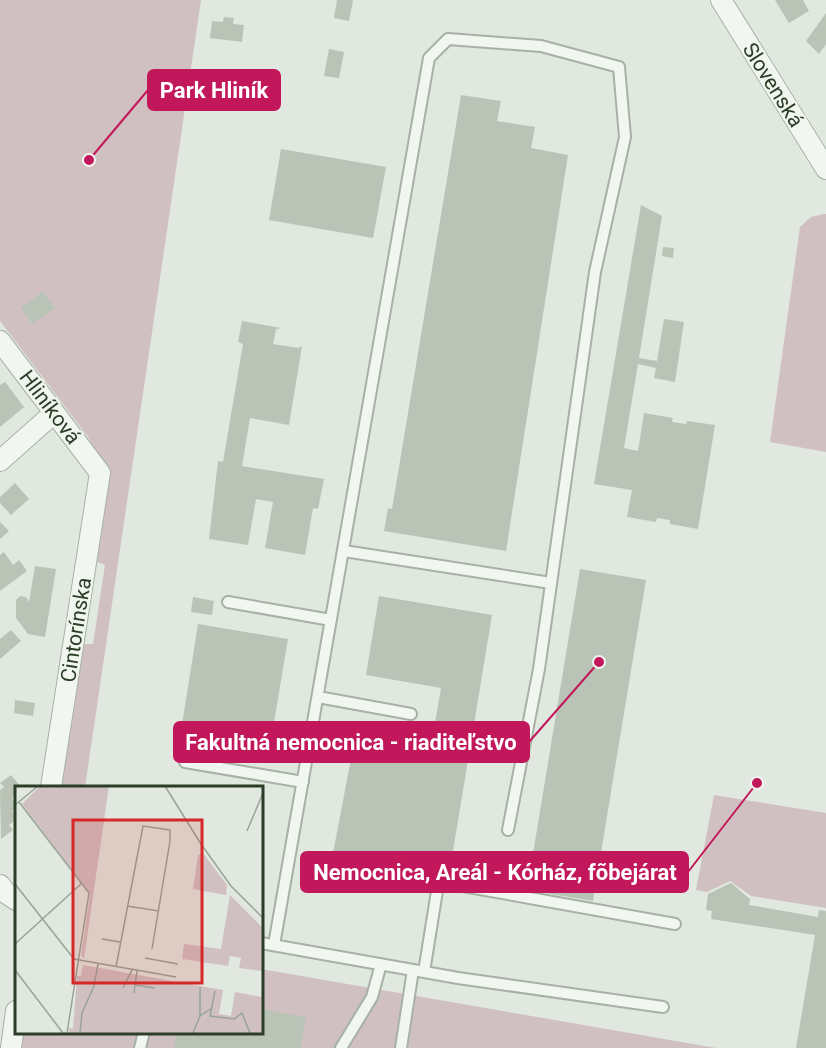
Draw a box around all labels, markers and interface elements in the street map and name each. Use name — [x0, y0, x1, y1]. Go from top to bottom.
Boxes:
street label: Slovenská — [738, 38, 808, 132]
callout: Park Hliník — [148, 70, 280, 110]
text: Park Hliník — [160, 78, 268, 103]
street label: Hliníková — [15, 365, 85, 449]
street label: Cintorínska — [56, 576, 96, 684]
callout: Fakultná nemocnica - riaditeľstvo — [174, 722, 529, 762]
text: Fakultná nemocnica - riaditeľstvo — [185, 730, 517, 755]
inset map — [15, 786, 262, 1033]
callout: Nemocnica, Areál - Kórház, fõbejárat — [301, 852, 688, 892]
text: Nemocnica, Areál - Kórház, fõbejárat — [313, 860, 677, 885]

